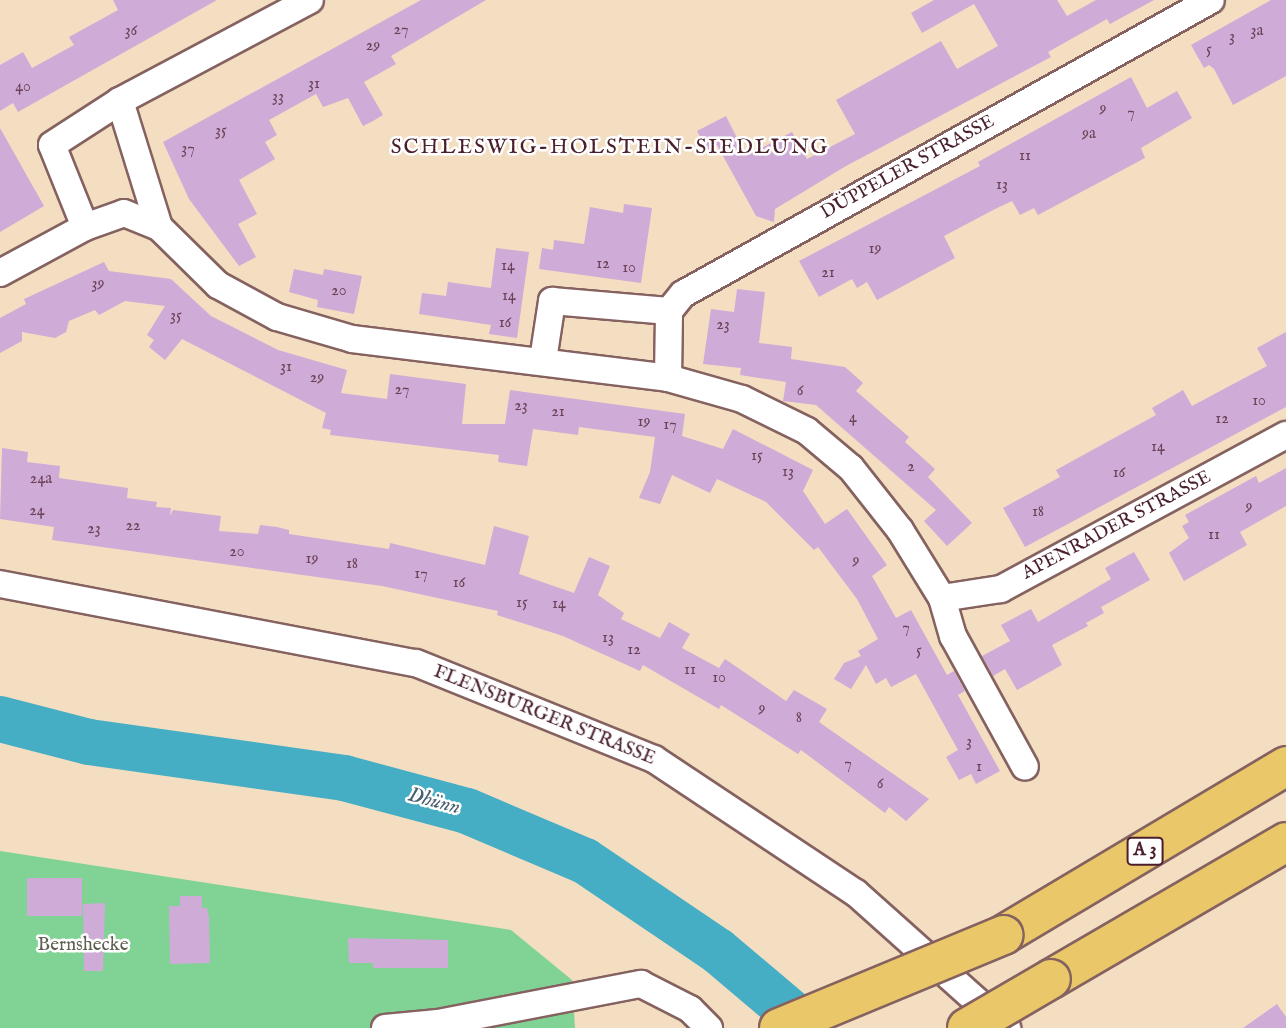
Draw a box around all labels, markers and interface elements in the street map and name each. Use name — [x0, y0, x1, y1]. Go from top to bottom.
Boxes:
house number: 27 — [394, 20, 408, 40]
house number: 36 — [125, 21, 137, 41]
house number: 3a — [1251, 21, 1263, 41]
house number: 3 — [1229, 27, 1235, 47]
house number: 29 — [366, 36, 380, 56]
house number: 5 — [1206, 40, 1212, 60]
house number: 31 — [308, 74, 320, 94]
house number: 40 — [15, 77, 31, 97]
house number: 33 — [272, 87, 284, 107]
house number: 9 — [1100, 99, 1106, 119]
house number: 7 — [1127, 103, 1135, 123]
street label: DÜPPELER STRASSE — [817, 111, 999, 225]
house number: 35 — [215, 121, 227, 141]
house number: 9a — [1082, 124, 1096, 144]
district label: SCHLESWIG-HOLSTEIN-SIEDLUNG — [394, 135, 826, 161]
house number: 37 — [181, 139, 195, 159]
house number: 11 — [1019, 146, 1031, 166]
house number: 13 — [996, 175, 1008, 195]
house number: 19 — [869, 239, 881, 259]
house number: 12 — [596, 254, 610, 274]
house number: 14 — [501, 256, 515, 276]
house number: 10 — [622, 258, 636, 278]
house number: 21 — [821, 263, 835, 283]
house number: 39 — [92, 274, 104, 294]
house number: 20 — [331, 281, 347, 301]
house number: 14 — [502, 286, 516, 306]
house number: 35 — [170, 306, 182, 326]
house number: 16 — [499, 313, 511, 333]
house number: 23 — [716, 315, 730, 335]
house number: 31 — [280, 357, 292, 377]
house number: 29 — [310, 368, 324, 388]
house number: 27 — [395, 380, 409, 400]
house number: 6 — [797, 381, 803, 401]
house number: 10 — [1252, 391, 1266, 411]
house number: 23 — [514, 396, 528, 416]
house number: 21 — [551, 402, 565, 422]
house number: 4 — [849, 408, 857, 428]
house number: 12 — [1215, 409, 1229, 429]
house number: 19 — [638, 412, 650, 432]
house number: 17 — [663, 415, 677, 435]
house number: 14 — [1151, 437, 1165, 457]
house number: 15 — [751, 446, 763, 466]
house number: 2 — [907, 457, 915, 477]
house number: 13 — [782, 462, 794, 482]
house number: 16 — [1113, 463, 1125, 483]
street label: APENRADER STRASSE — [1019, 466, 1215, 586]
house number: 24a — [30, 469, 52, 489]
house number: 9 — [1246, 497, 1252, 517]
house number: 24 — [29, 501, 45, 521]
house number: 18 — [1032, 502, 1044, 522]
house number: 22 — [125, 516, 141, 536]
house number: 23 — [87, 519, 101, 539]
house number: 11 — [1208, 525, 1220, 545]
house number: 20 — [229, 542, 245, 562]
house number: 19 — [306, 549, 318, 569]
house number: 9 — [853, 551, 859, 571]
house number: 18 — [346, 554, 358, 574]
house number: 17 — [414, 564, 428, 584]
house number: 16 — [453, 573, 465, 593]
house number: 15 — [516, 593, 528, 613]
house number: 14 — [552, 594, 566, 614]
house number: 7 — [902, 618, 910, 638]
house number: 13 — [602, 628, 614, 648]
house number: 12 — [627, 640, 641, 660]
house number: 5 — [916, 641, 922, 661]
house number: 11 — [684, 660, 696, 680]
street label: FLENSBURGER STRASSE — [430, 661, 658, 771]
house number: 10 — [712, 668, 726, 688]
house number: 9 — [759, 699, 765, 719]
house number: 8 — [796, 708, 802, 728]
house number: 3 — [966, 732, 972, 752]
house number: 7 — [844, 754, 852, 774]
house number: 1 — [976, 757, 982, 777]
house number: 6 — [877, 774, 883, 794]
water label: Dhünn — [405, 783, 463, 821]
road number: A 3 — [1126, 836, 1164, 866]
park label: Bernshecke — [38, 935, 128, 957]

